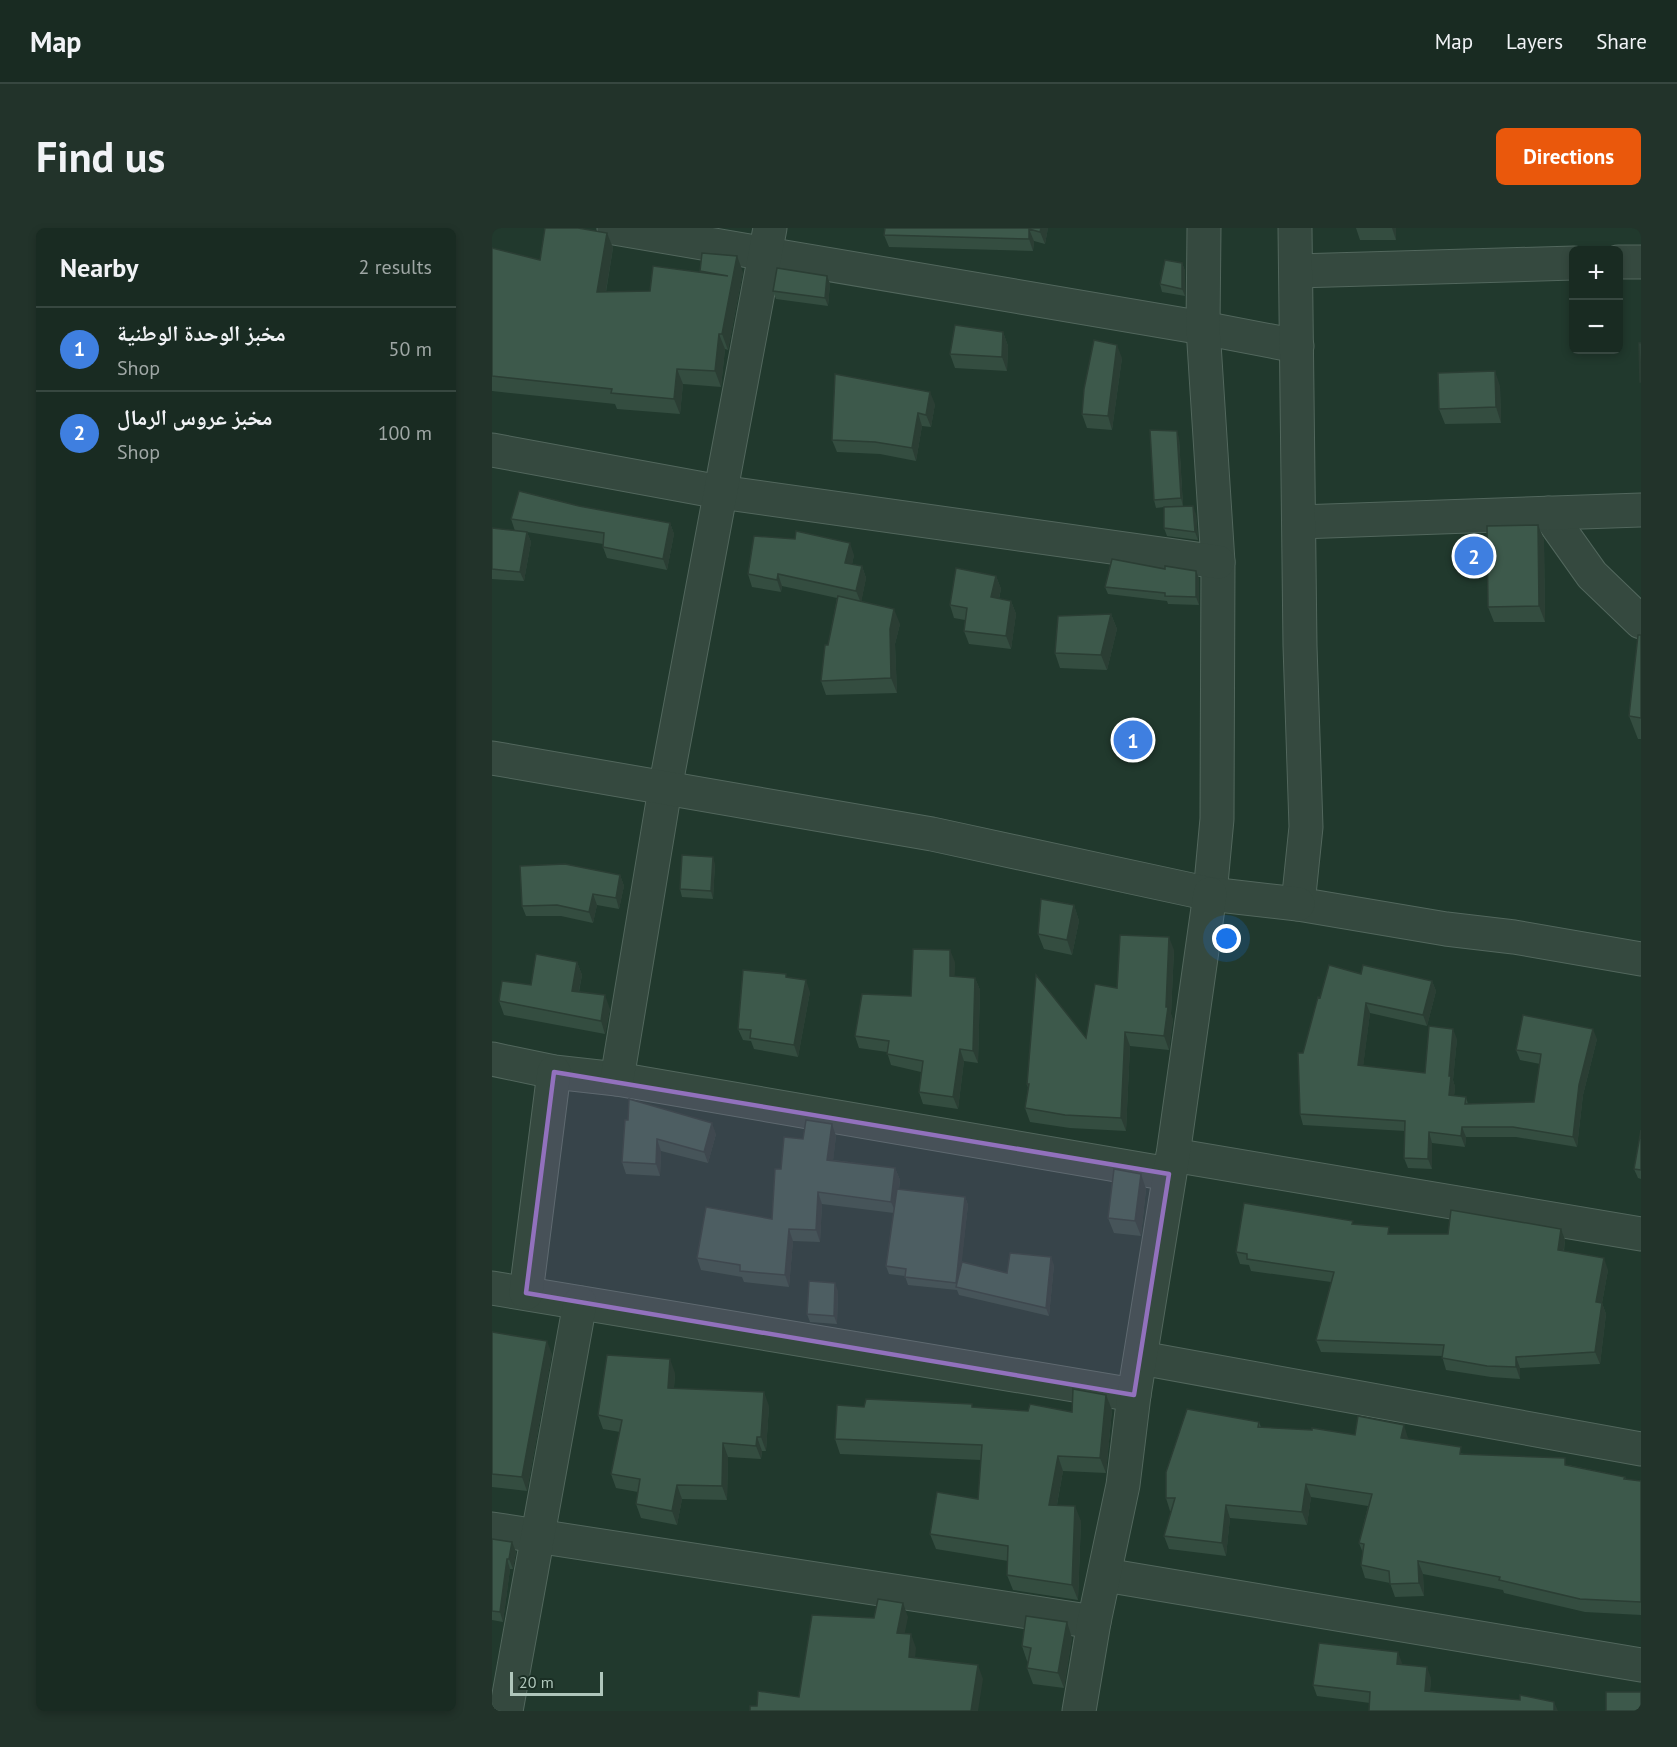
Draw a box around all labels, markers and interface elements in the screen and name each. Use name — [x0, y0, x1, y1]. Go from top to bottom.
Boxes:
text: Map — [30, 23, 81, 60]
text: Map — [1435, 28, 1473, 55]
text: Layers — [1506, 28, 1563, 55]
text: Share — [1596, 28, 1647, 55]
button: Directions — [1496, 128, 1641, 185]
text: Find us — [36, 129, 165, 184]
map controls — [1569, 246, 1623, 354]
button: + — [1569, 246, 1623, 300]
text: Nearby — [60, 251, 138, 284]
text: 2 results — [359, 254, 432, 280]
button: − — [1569, 300, 1623, 354]
text: مخبز الوحدة الوطنية — [117, 319, 286, 347]
text: 1 — [74, 336, 85, 362]
text: 50 m — [389, 336, 432, 362]
text: Shop — [117, 355, 160, 381]
text: مخبز عروس الرمال — [117, 403, 272, 431]
text: 2 — [74, 420, 85, 446]
text: 100 m — [378, 420, 432, 446]
text: Shop — [117, 439, 160, 465]
pin: 2 — [1454, 534, 1494, 578]
pin: 1 — [1114, 718, 1152, 762]
your location — [1212, 924, 1241, 953]
scale bar — [510, 1669, 603, 1696]
text: 20 m — [519, 1672, 554, 1692]

